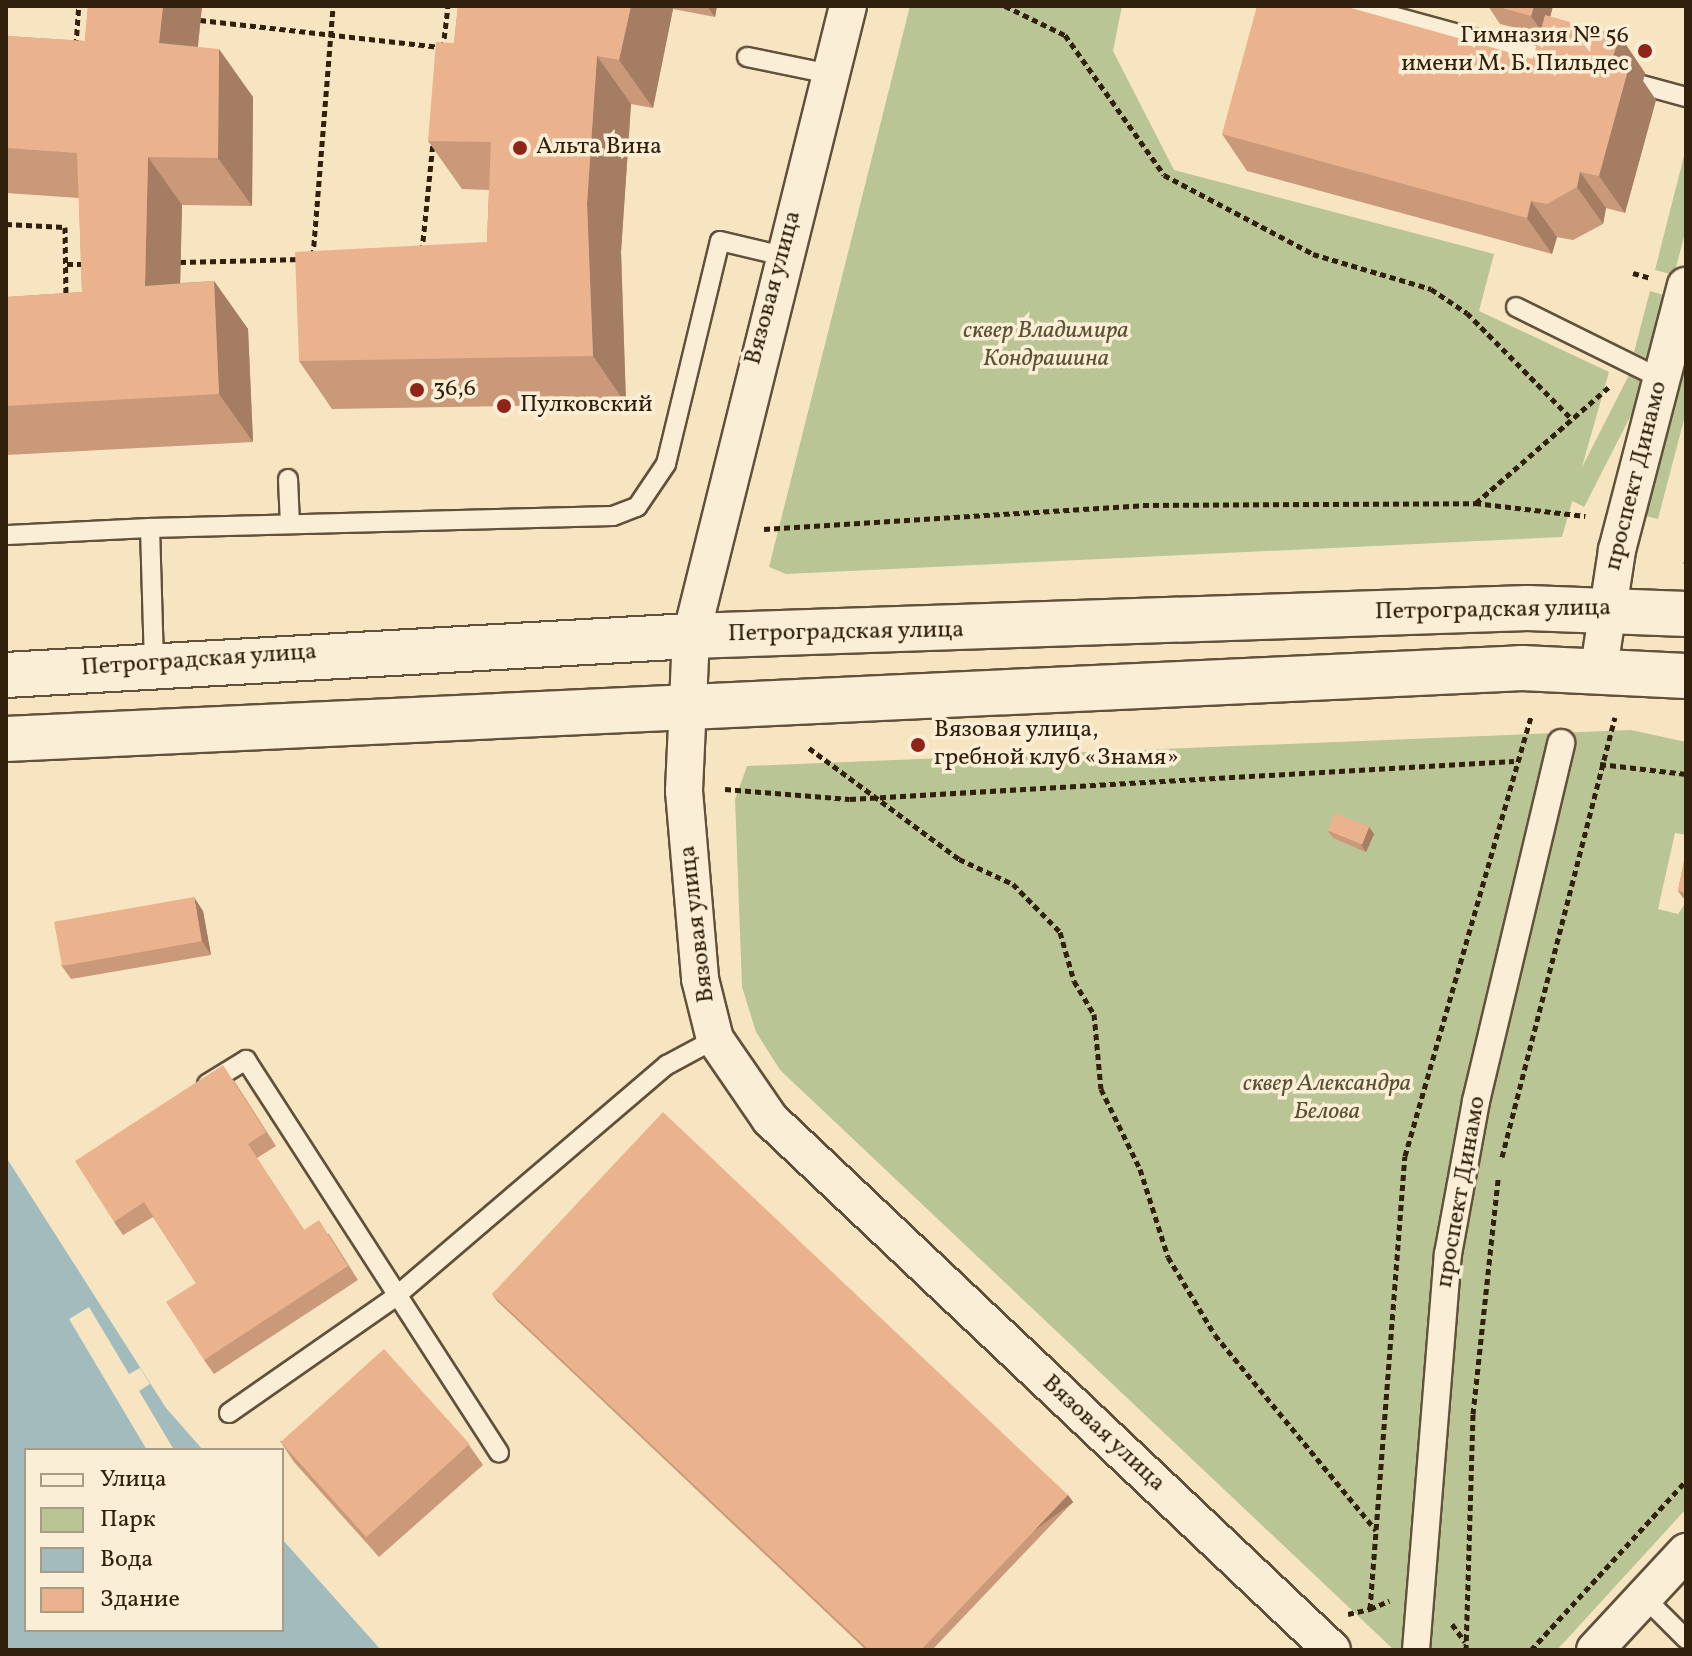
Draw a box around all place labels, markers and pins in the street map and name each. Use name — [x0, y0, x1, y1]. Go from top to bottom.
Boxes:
place label: Гимназия № 56 имени М. Б. Пильдес — [1401, 23, 1629, 79]
marker: Гимназия № 56 имени М. Б. Пильдес — [1636, 42, 1654, 60]
place label: Альта Вина — [536, 134, 662, 162]
marker: Альта Вина — [511, 139, 529, 157]
place label: 36,6 — [433, 376, 476, 404]
marker: 36,6 — [408, 381, 426, 399]
place label: Пулковский — [520, 392, 653, 420]
marker: Пулковский — [495, 397, 513, 415]
place label: Вязовая улица, гребной клуб «Знамя» — [934, 717, 1179, 773]
marker: Вязовая улица, гребной клуб «Знамя» — [909, 736, 927, 754]

